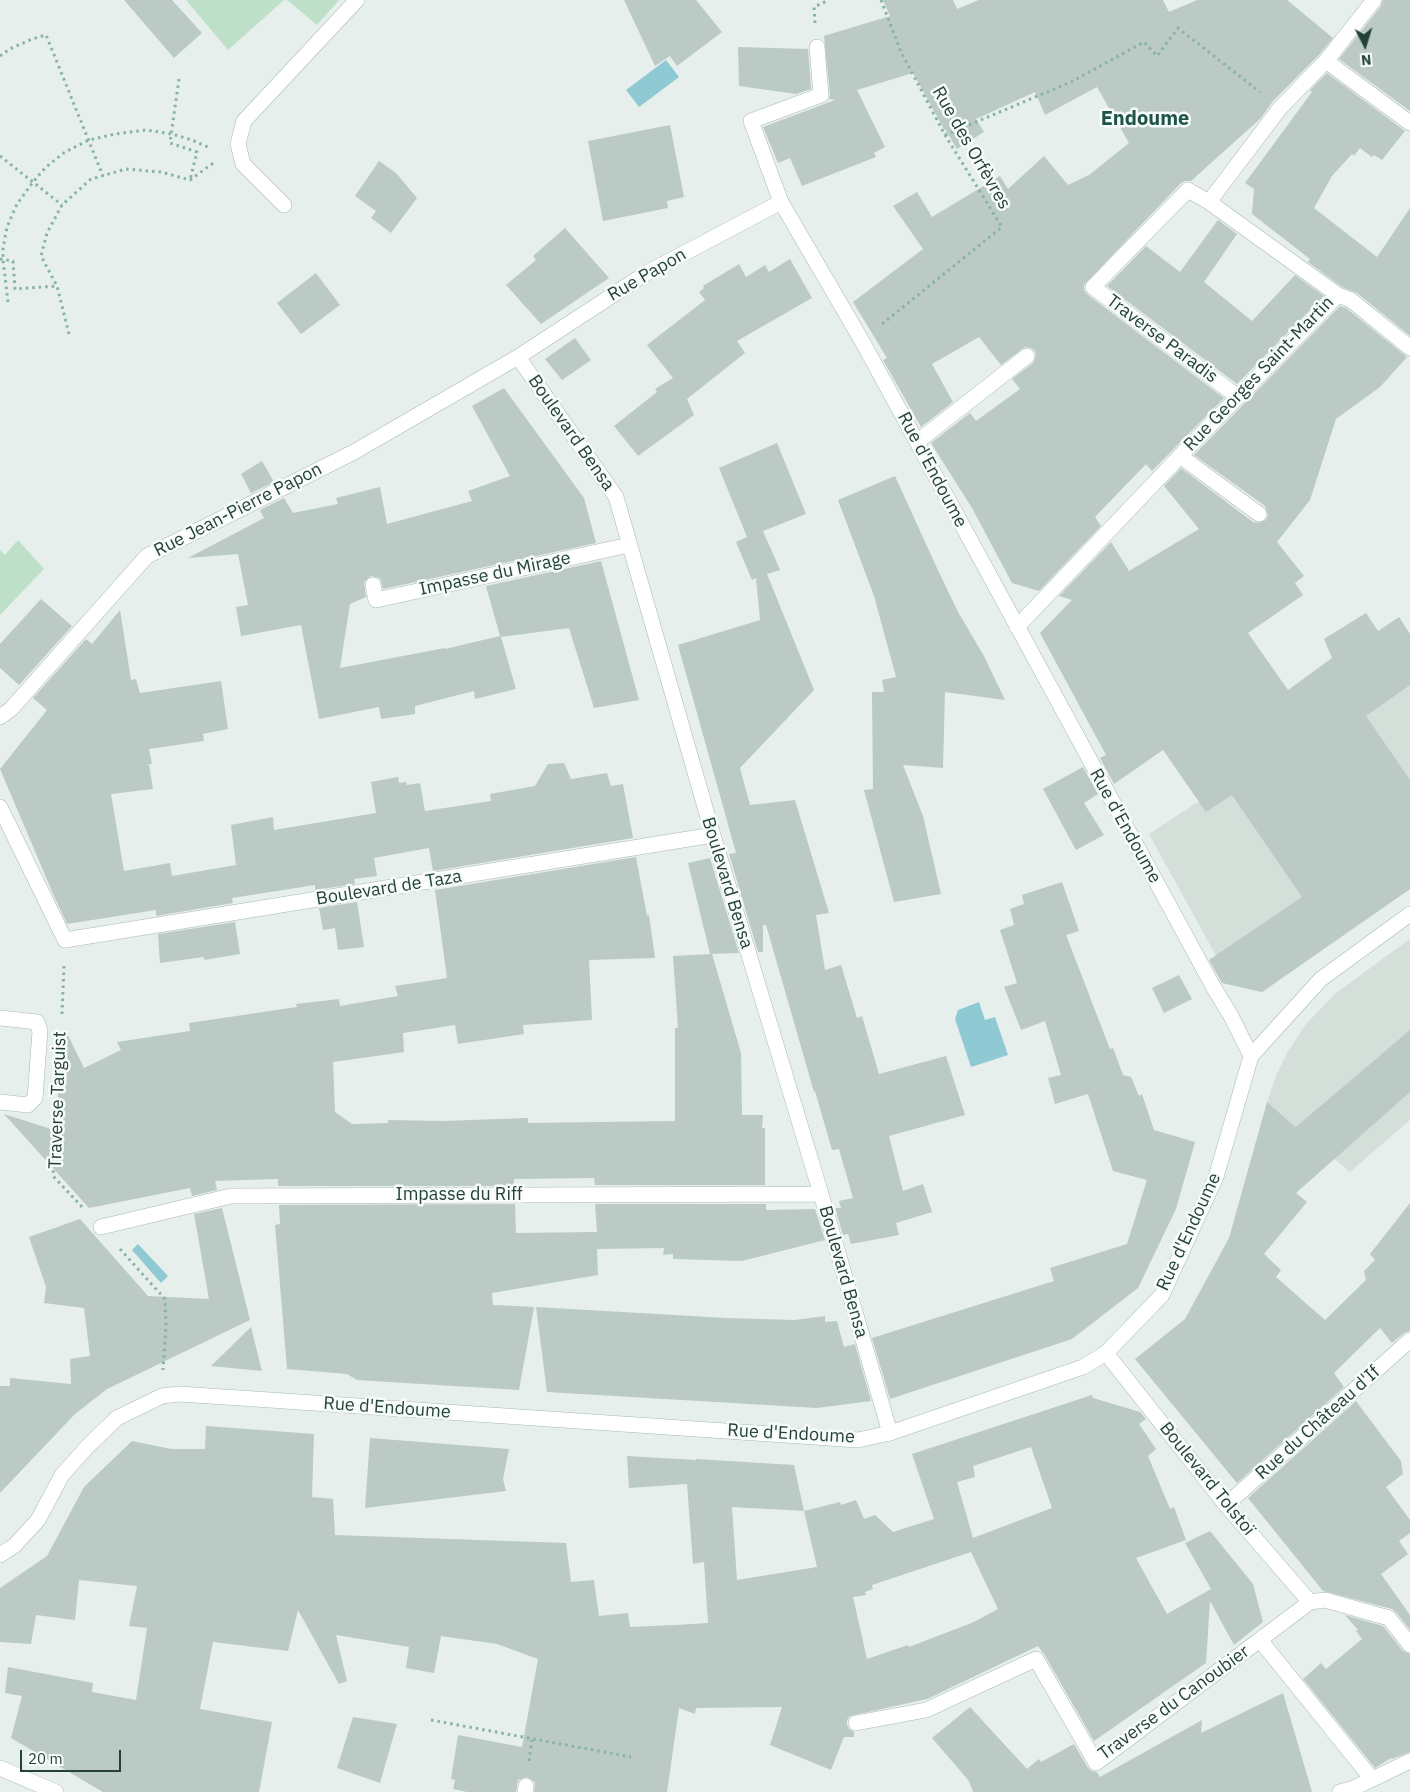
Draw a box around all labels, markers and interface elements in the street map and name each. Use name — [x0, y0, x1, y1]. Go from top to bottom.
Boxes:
north arrow — [1340, 20, 1390, 70]
text: N — [1360, 51, 1372, 69]
street label: Rue des Orfèvres — [927, 83, 1015, 213]
district label: Endoume — [1101, 107, 1189, 131]
street label: Rue Papon — [604, 244, 690, 306]
street label: Traverse Paradis — [1102, 290, 1222, 388]
street label: Rue Georges Saint-Martin — [1179, 292, 1339, 456]
street label: Boulevard Bensa — [523, 371, 619, 495]
street label: Rue d'Endoume — [892, 409, 972, 531]
street label: Rue Jean-Pierre Papon — [150, 458, 326, 562]
street label: Impasse du Mirage — [417, 547, 573, 601]
street label: Rue d'Endoume — [1085, 765, 1165, 887]
street label: Boulevard Bensa — [697, 815, 757, 951]
street label: Boulevard de Taza — [315, 866, 463, 910]
street label: Traverse Targuist — [45, 1031, 71, 1169]
street label: Rue d'Endoume — [1152, 1170, 1226, 1294]
street label: Impasse du Riff — [395, 1184, 523, 1206]
street label: Boulevard Bensa — [814, 1203, 872, 1341]
street label: Rue du Château d'If — [1251, 1361, 1385, 1485]
street label: Rue d'Endoume — [323, 1393, 451, 1423]
street label: Boulevard Tolstoï — [1155, 1418, 1259, 1540]
street label: Rue d'Endoume — [727, 1420, 855, 1448]
street label: Traverse du Canoubier — [1094, 1641, 1254, 1765]
scale bar — [22, 1740, 124, 1772]
text: 20 m — [28, 1749, 63, 1768]

